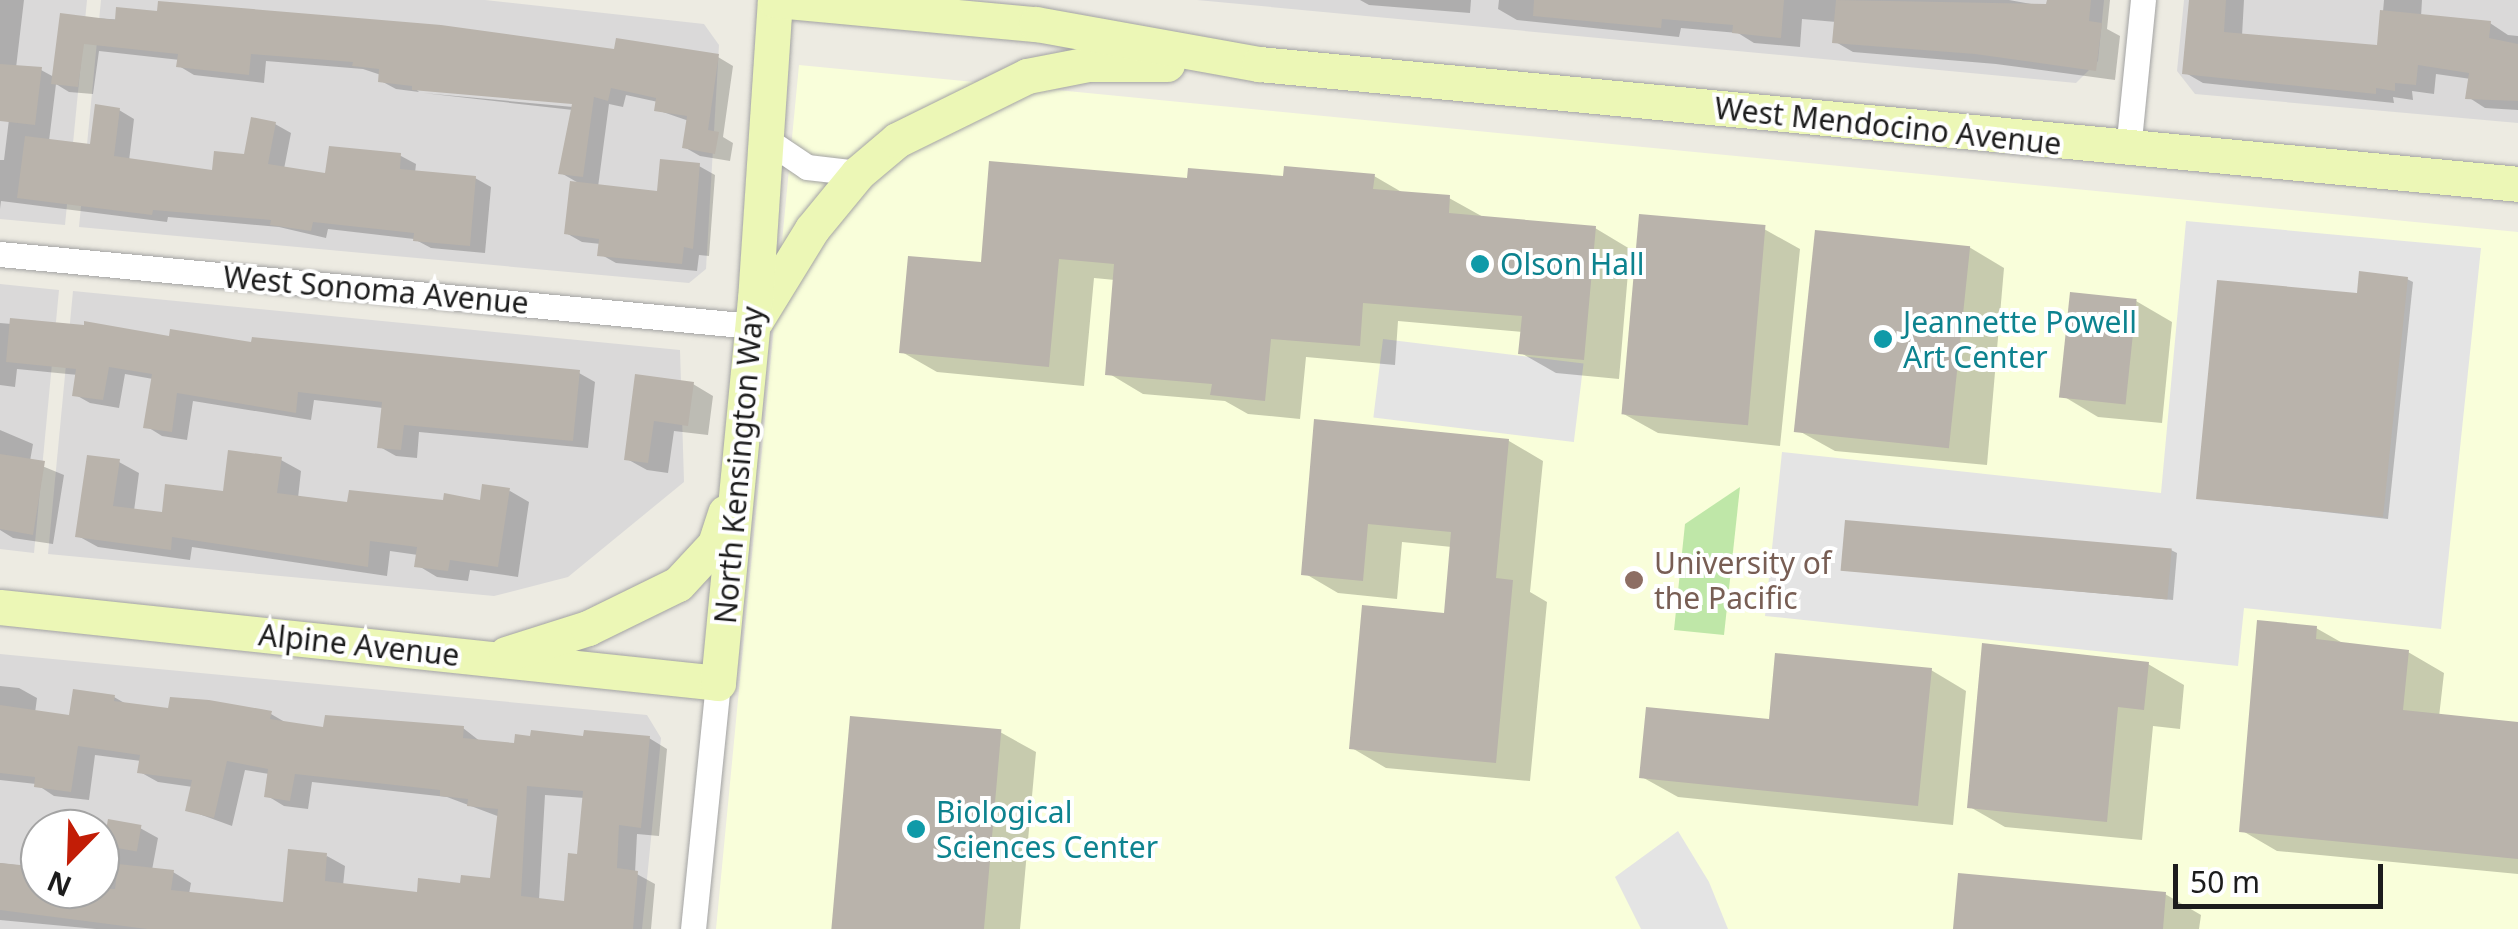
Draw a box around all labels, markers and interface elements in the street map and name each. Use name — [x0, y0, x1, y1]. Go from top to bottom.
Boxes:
street label: West Mendocino Avenue — [1713, 90, 2063, 162]
place label: Olson Hall — [1500, 246, 1645, 282]
marker: Olson Hall — [1469, 253, 1491, 275]
street label: West Sonoma Avenue — [222, 259, 530, 321]
place label: Jeannette Powell Art Center — [1903, 304, 2137, 374]
street label: North Kensington Way — [707, 305, 771, 625]
marker: Jeannette Powell Art Center — [1872, 328, 1894, 350]
place label: University of the Pacific — [1654, 545, 1831, 616]
marker: University of the Pacific — [1623, 569, 1645, 591]
street label: Alpine Avenue — [257, 617, 461, 673]
place label: Biological Sciences Center — [936, 794, 1158, 864]
north arrow — [20, 809, 120, 909]
marker: Biological Sciences Center — [905, 818, 927, 840]
scale bar — [2178, 844, 2388, 906]
text: 50 m — [2190, 861, 2260, 902]
text: N — [41, 863, 77, 907]

